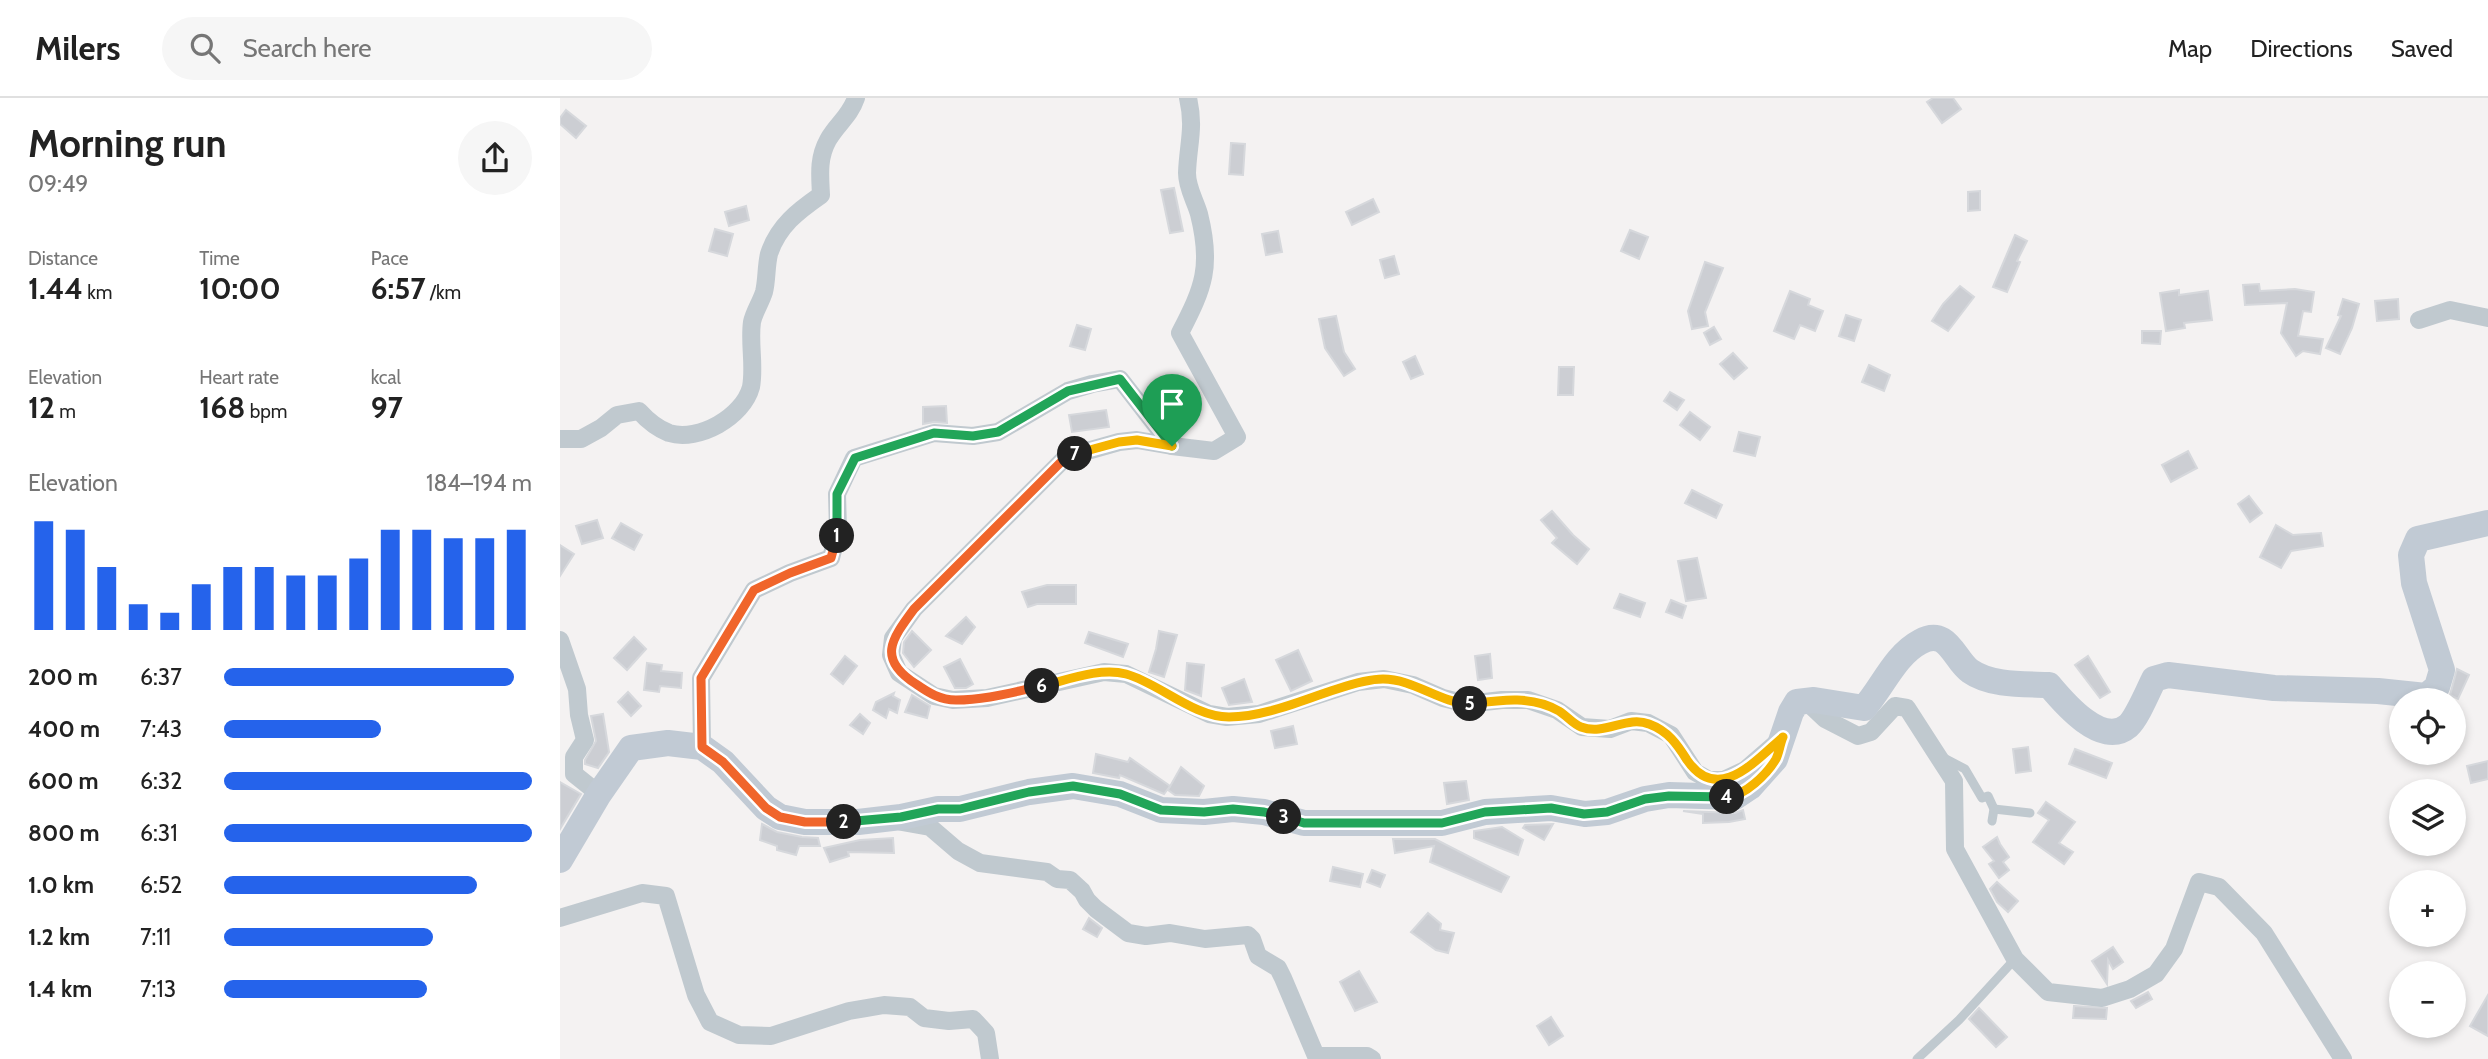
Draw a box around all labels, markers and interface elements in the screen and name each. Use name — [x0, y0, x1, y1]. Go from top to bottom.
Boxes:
search box — [162, 17, 652, 80]
text: Milers — [35, 28, 120, 68]
icon: search — [186, 29, 224, 67]
text: Search here — [242, 32, 372, 64]
text: Map — [2168, 34, 2212, 63]
text: Directions — [2250, 34, 2353, 63]
text: Saved — [2391, 34, 2453, 63]
text: Morning run — [28, 120, 227, 167]
button: share — [458, 121, 532, 195]
text: 09:49 — [28, 170, 88, 198]
text: Distance — [28, 247, 98, 270]
text: Time — [199, 247, 240, 270]
text: Pace — [371, 247, 409, 270]
text: 1.44 — [28, 270, 83, 307]
text: 10:00 — [199, 270, 281, 307]
text: 6:57 — [371, 270, 426, 307]
text: km — [83, 281, 112, 304]
text: /km — [426, 281, 461, 304]
text: Elevation — [28, 366, 102, 389]
text: Heart rate — [199, 366, 279, 389]
text: kcal — [371, 366, 401, 389]
pin — [1142, 374, 1202, 446]
icon: arrive — [1153, 385, 1191, 423]
text: 12 — [28, 389, 55, 426]
text: 168 — [199, 389, 245, 426]
text: 97 — [371, 389, 403, 426]
text: m — [55, 400, 76, 423]
text: bpm — [245, 400, 287, 423]
pin: 7 — [1058, 436, 1092, 472]
text: 7 — [1070, 442, 1079, 465]
text: Elevation — [28, 469, 118, 497]
text: 184–194 m — [426, 469, 532, 497]
pin: 1 — [820, 518, 854, 554]
text: 1 — [833, 524, 840, 547]
text: 200 m — [28, 663, 98, 691]
text: 6:37 — [140, 663, 182, 691]
pin: 6 — [1024, 668, 1060, 704]
text: 6 — [1036, 674, 1047, 697]
pin: 5 — [1452, 686, 1488, 722]
map controls — [2389, 688, 2466, 1038]
button: locate — [2389, 688, 2466, 765]
text: 5 — [1464, 692, 1475, 715]
text: 400 m — [28, 715, 100, 743]
text: 7:43 — [140, 715, 182, 743]
text: 600 m — [28, 767, 99, 795]
text: 6:32 — [140, 767, 182, 795]
button: layers — [2389, 779, 2466, 856]
pin: 4 — [1710, 780, 1744, 814]
text: 4 — [1721, 785, 1732, 808]
pin: 3 — [1266, 800, 1302, 834]
pin: 2 — [826, 804, 862, 840]
text: 3 — [1278, 805, 1289, 828]
text: 2 — [838, 810, 849, 833]
text: 800 m — [28, 819, 100, 847]
text: 6:31 — [140, 819, 178, 847]
button: + — [2389, 870, 2466, 947]
text: 1.0 km — [28, 871, 94, 899]
text: 6:52 — [140, 871, 182, 899]
text: 1.2 km — [28, 923, 90, 951]
text: 7:11 — [140, 923, 171, 951]
button: − — [2389, 961, 2466, 1038]
text: 1.4 km — [28, 975, 92, 1003]
text: 7:13 — [140, 975, 176, 1003]

